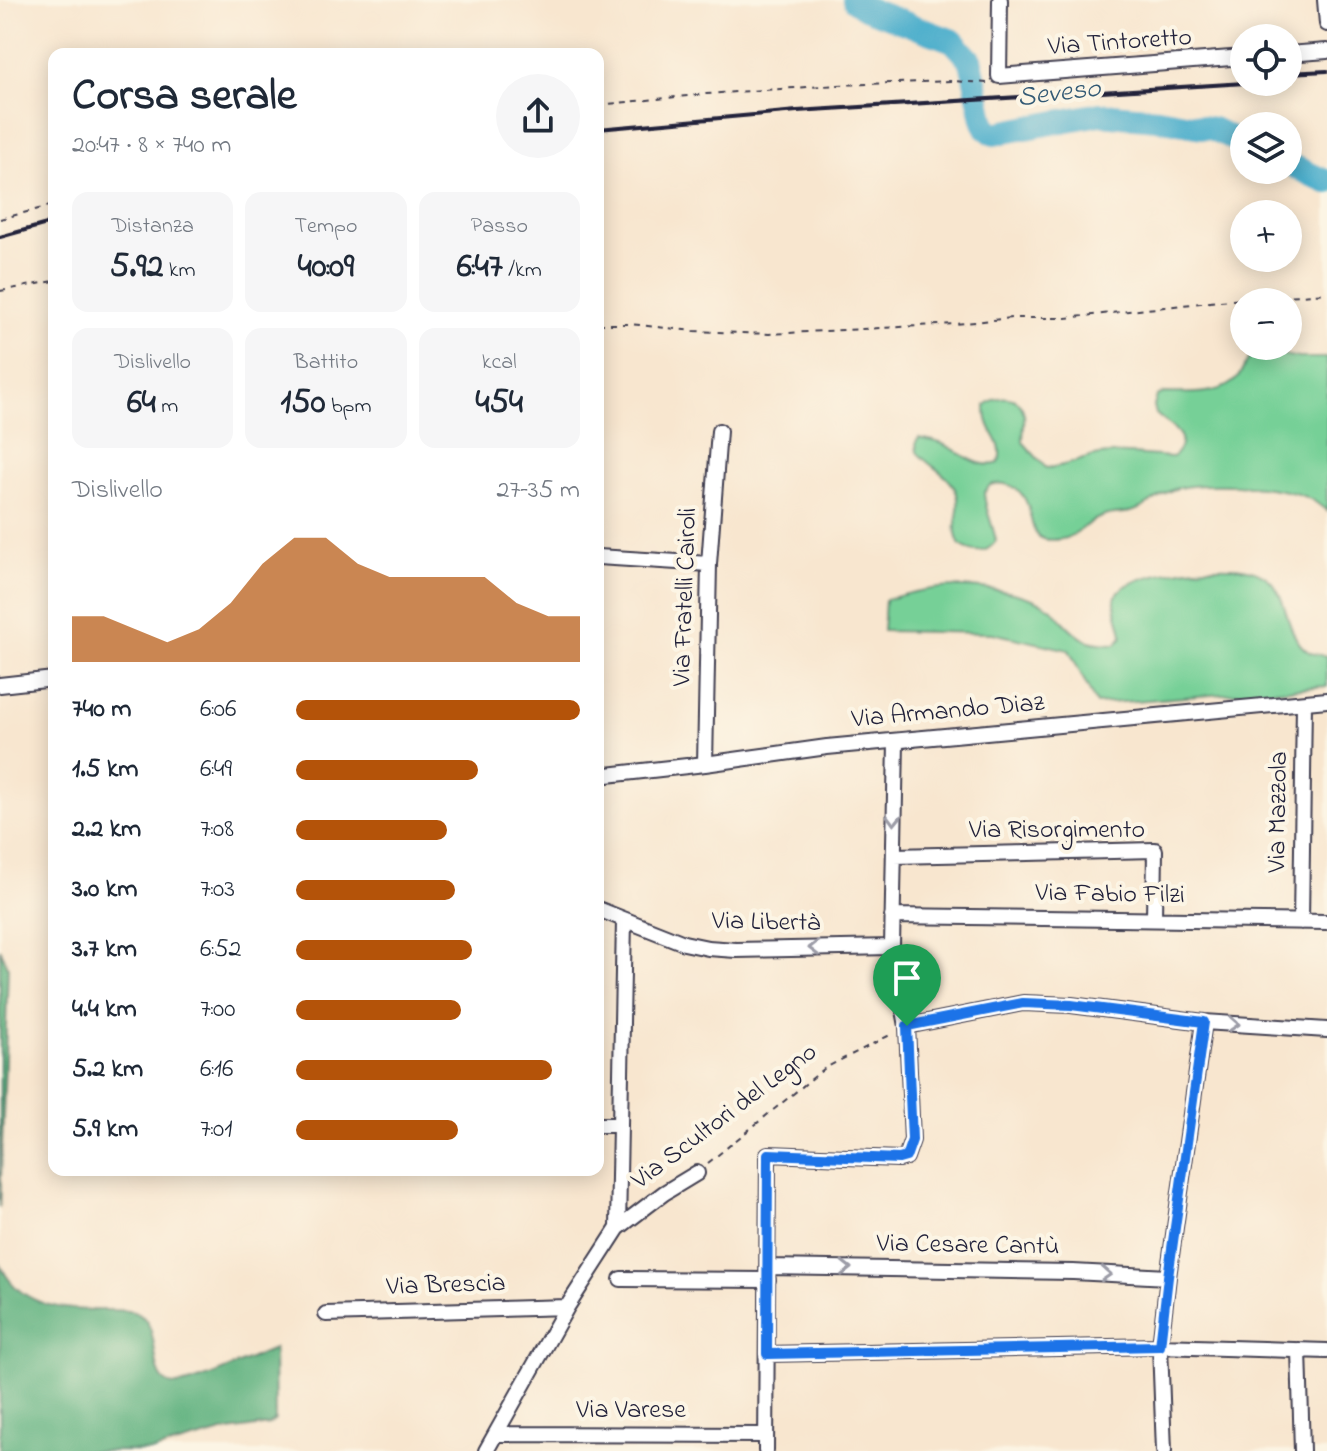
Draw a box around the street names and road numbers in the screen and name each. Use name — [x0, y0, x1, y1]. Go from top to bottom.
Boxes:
street label: Via Tintoretto — [1046, 19, 1193, 67]
street label: Via Fratelli Cairoli — [664, 507, 708, 688]
street label: Via Armando Diaz — [849, 685, 1046, 739]
street label: Via Mazzola — [1259, 751, 1299, 874]
street label: Via Risorgimento — [968, 812, 1145, 850]
street label: Via Fabio Filzi — [1034, 875, 1185, 915]
street label: Via Libertà — [710, 903, 821, 943]
street label: Via Scultori del Legno — [623, 1034, 826, 1200]
street label: Via Cesare Cantù — [875, 1225, 1060, 1267]
street label: Via Brescia — [385, 1265, 506, 1307]
street label: Via Varese — [575, 1392, 686, 1430]

